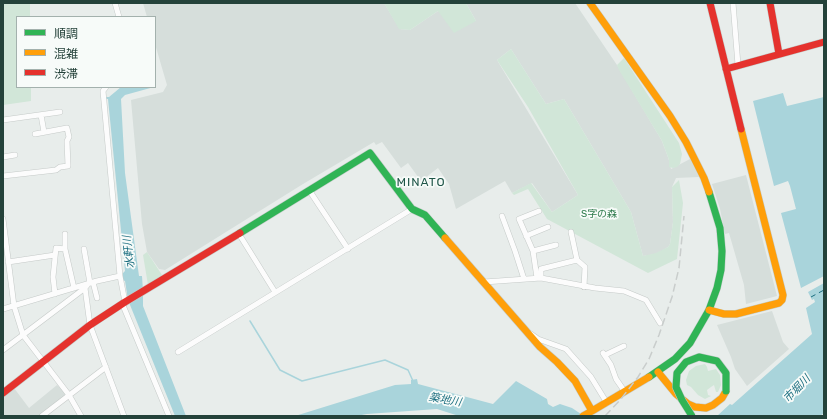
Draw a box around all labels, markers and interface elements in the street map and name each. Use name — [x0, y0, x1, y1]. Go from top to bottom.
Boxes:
legend — [16, 16, 156, 88]
text: 順調 — [54, 27, 78, 41]
text: 混雑 — [54, 47, 78, 61]
text: 渋滞 — [54, 67, 78, 81]
district label: MINATO — [396, 176, 446, 190]
park label: S字の森 — [581, 208, 617, 220]
water label: 水軒川 — [121, 235, 137, 269]
water label: 市堀川 — [781, 373, 813, 405]
water label: 築地川 — [428, 391, 462, 409]

